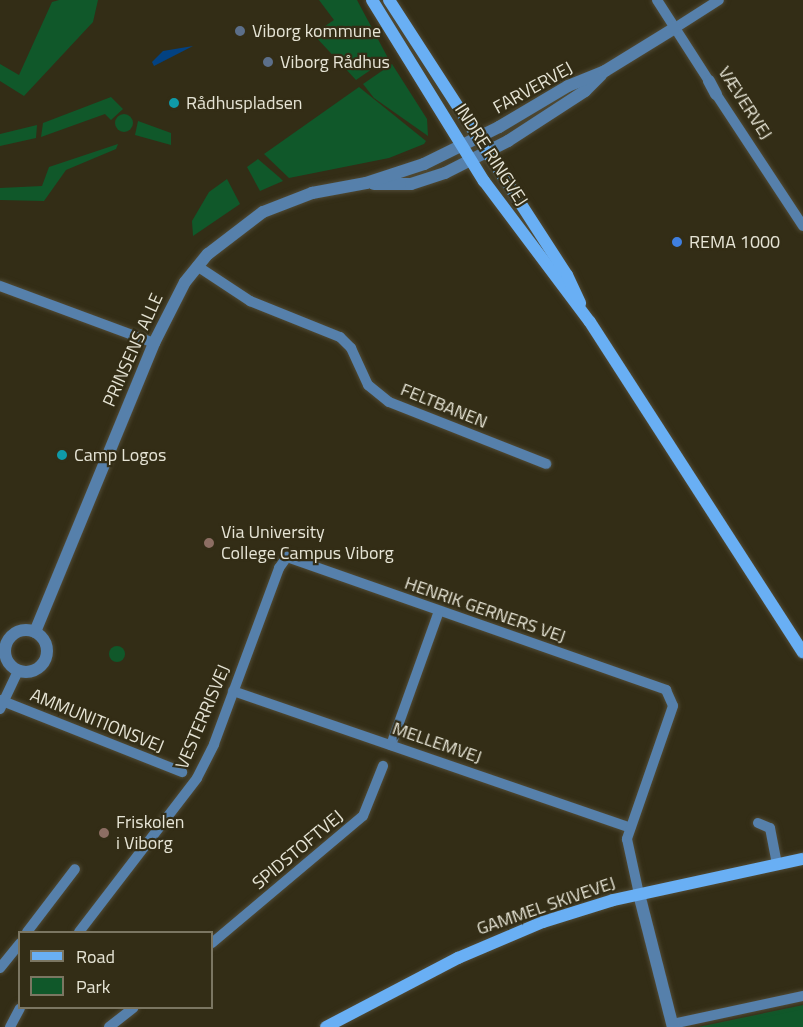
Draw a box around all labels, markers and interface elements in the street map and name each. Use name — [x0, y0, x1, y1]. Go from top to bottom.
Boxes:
place label: Viborg kommune — [252, 20, 381, 42]
marker: Viborg kommune — [233, 24, 247, 38]
place label: Viborg Rådhus — [280, 51, 390, 73]
marker: Viborg Rådhus — [261, 55, 275, 69]
street label: FARVERVEJ — [490, 57, 576, 119]
street label: VÆVERVEJ — [713, 62, 777, 144]
place label: Rådhuspladsen — [186, 92, 303, 114]
marker: Rådhuspladsen — [167, 96, 181, 110]
street label: INDRE RINGVEJ — [450, 100, 532, 210]
place label: REMA 1000 — [689, 231, 780, 253]
marker: REMA 1000 — [670, 235, 684, 249]
street label: PRINSENS ALLE — [98, 290, 168, 410]
street label: FELTBANEN — [397, 379, 491, 433]
place label: Camp Logos — [74, 444, 166, 466]
marker: Camp Logos — [55, 448, 69, 462]
place label: Via University College Campus Viborg — [221, 522, 394, 564]
marker: Via University College Campus Viborg — [202, 536, 216, 550]
street label: HENRIK GERNERS VEJ — [402, 572, 568, 648]
street label: VESTERRISVEJ — [171, 662, 235, 772]
street label: AMMUNITIONSVEJ — [27, 684, 167, 758]
street label: MELLEMVEJ — [390, 718, 484, 768]
street label: SPIDSTOFTVEJ — [248, 806, 348, 894]
place label: Friskolen i Viborg — [116, 812, 184, 854]
marker: Friskolen i Viborg — [97, 826, 111, 840]
street label: GAMMEL SKIVEVEJ — [474, 872, 618, 940]
legend — [18, 931, 213, 1009]
text: Road — [76, 943, 115, 970]
text: Park — [76, 973, 110, 1000]

